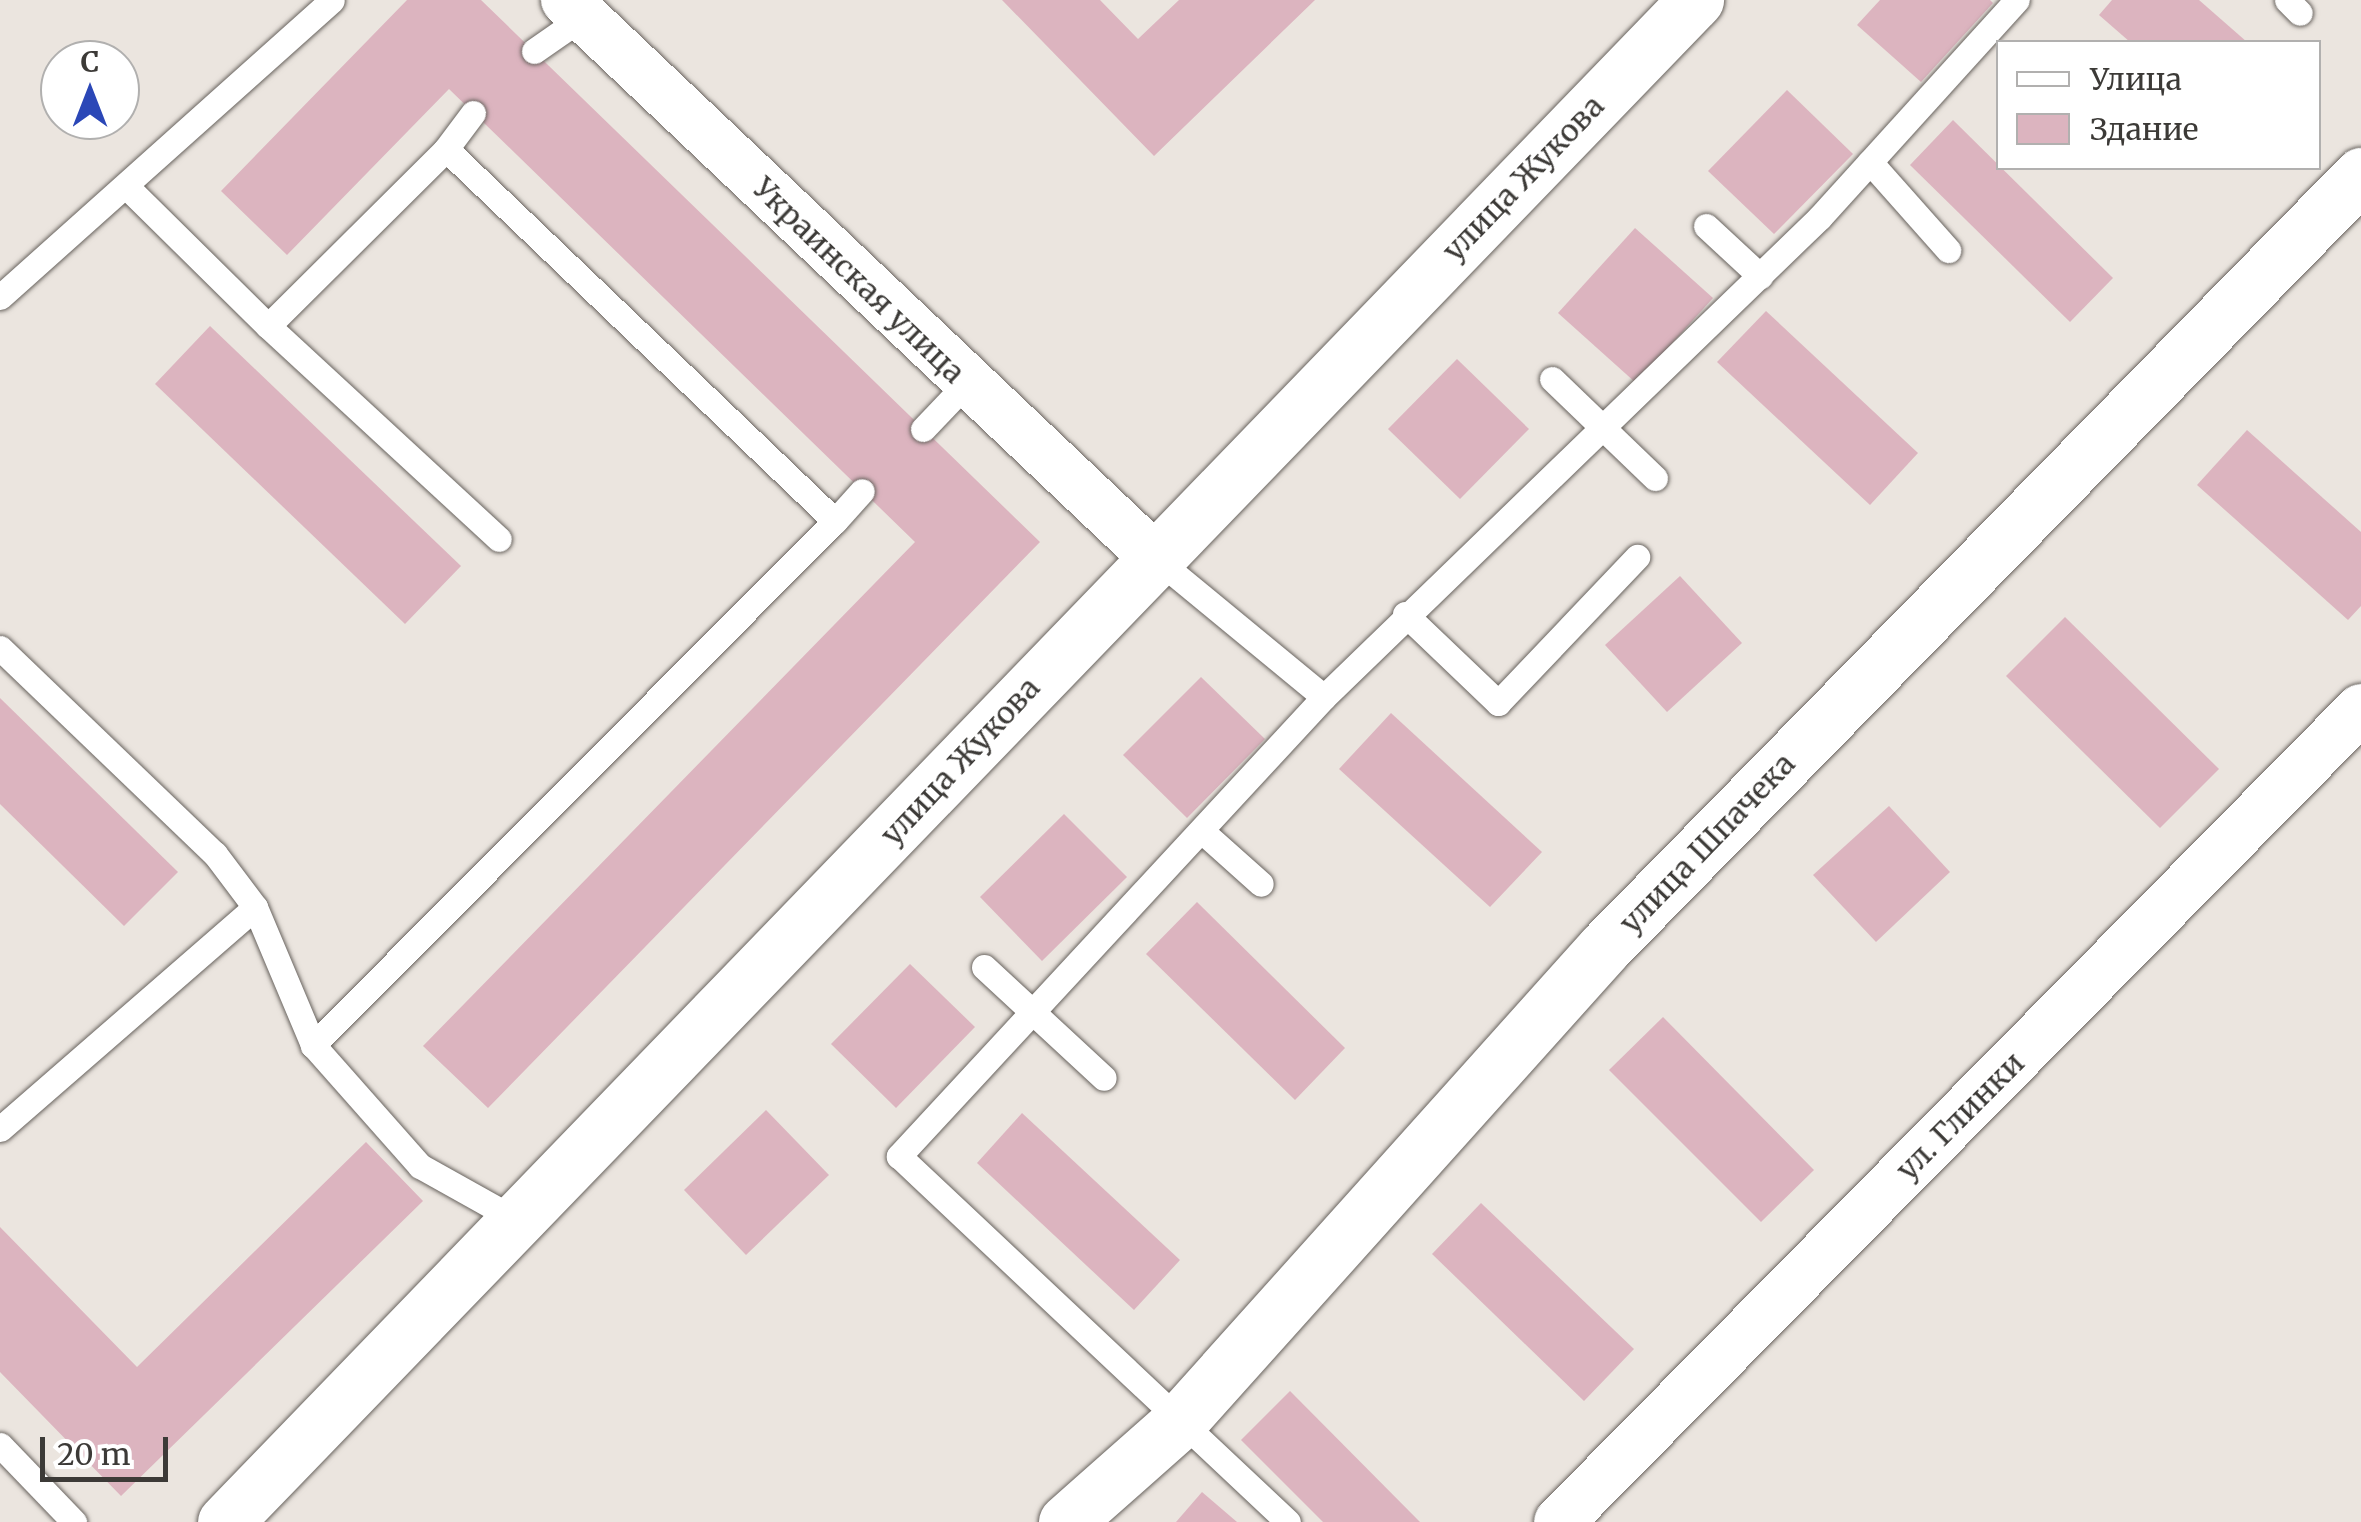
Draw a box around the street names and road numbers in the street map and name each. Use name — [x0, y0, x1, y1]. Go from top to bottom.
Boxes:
street label: улица Жукова — [1435, 88, 1611, 268]
street label: Украинская улица — [746, 170, 972, 390]
street label: улица Жукова — [873, 670, 1047, 852]
street label: улица Шпачека — [1612, 745, 1802, 941]
street label: ул. Глинки — [1889, 1045, 2031, 1187]

